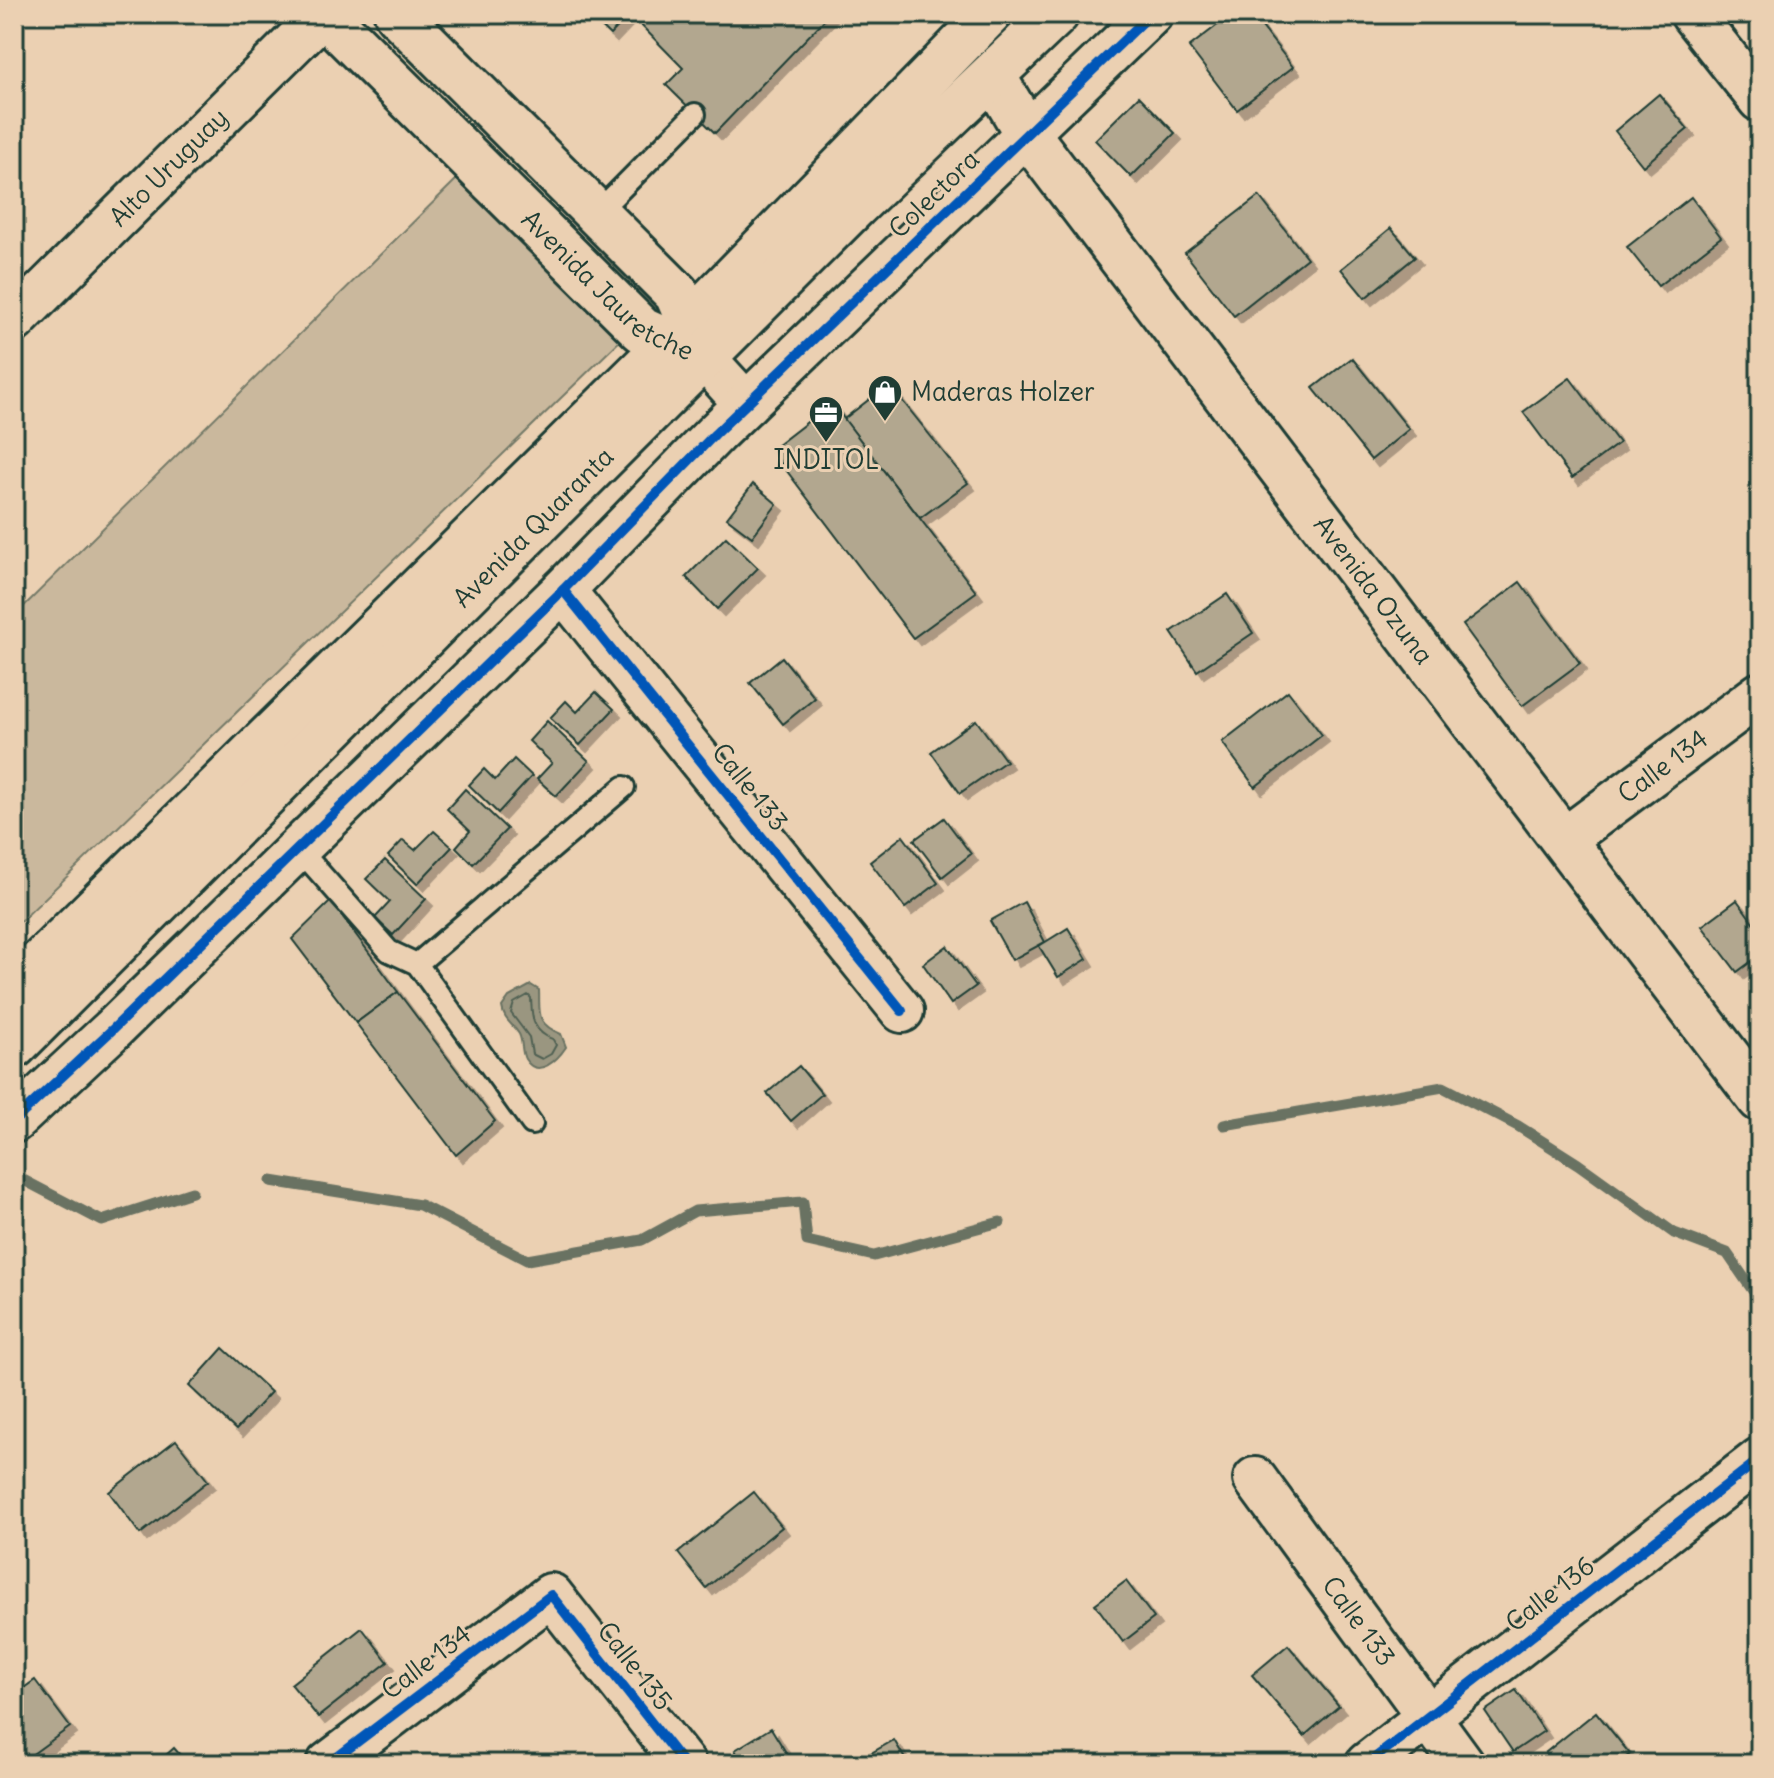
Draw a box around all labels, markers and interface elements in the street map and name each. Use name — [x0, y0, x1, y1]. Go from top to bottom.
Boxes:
street label: Alto Uruguay — [102, 101, 235, 233]
street label: Colectora — [882, 142, 986, 245]
street label: Avenida Jauretche — [515, 203, 699, 367]
shop icon: Maderas Holzer — [866, 373, 904, 423]
place label: Maderas Holzer — [911, 375, 1095, 408]
office icon: INDITOL — [807, 394, 845, 444]
street label: Avenida Quaranta — [446, 440, 620, 614]
place label: INDITOL — [773, 443, 879, 476]
street label: Avenida Ozuna — [1307, 509, 1441, 671]
street label: Calle 134 — [1611, 722, 1714, 810]
street label: Calle 133 — [705, 736, 796, 837]
street label: Calle 136 — [1499, 1549, 1601, 1639]
street label: Calle 133 — [1315, 1569, 1403, 1672]
street label: Calle 135 — [590, 1615, 680, 1717]
street label: Calle 134 — [374, 1617, 477, 1706]

